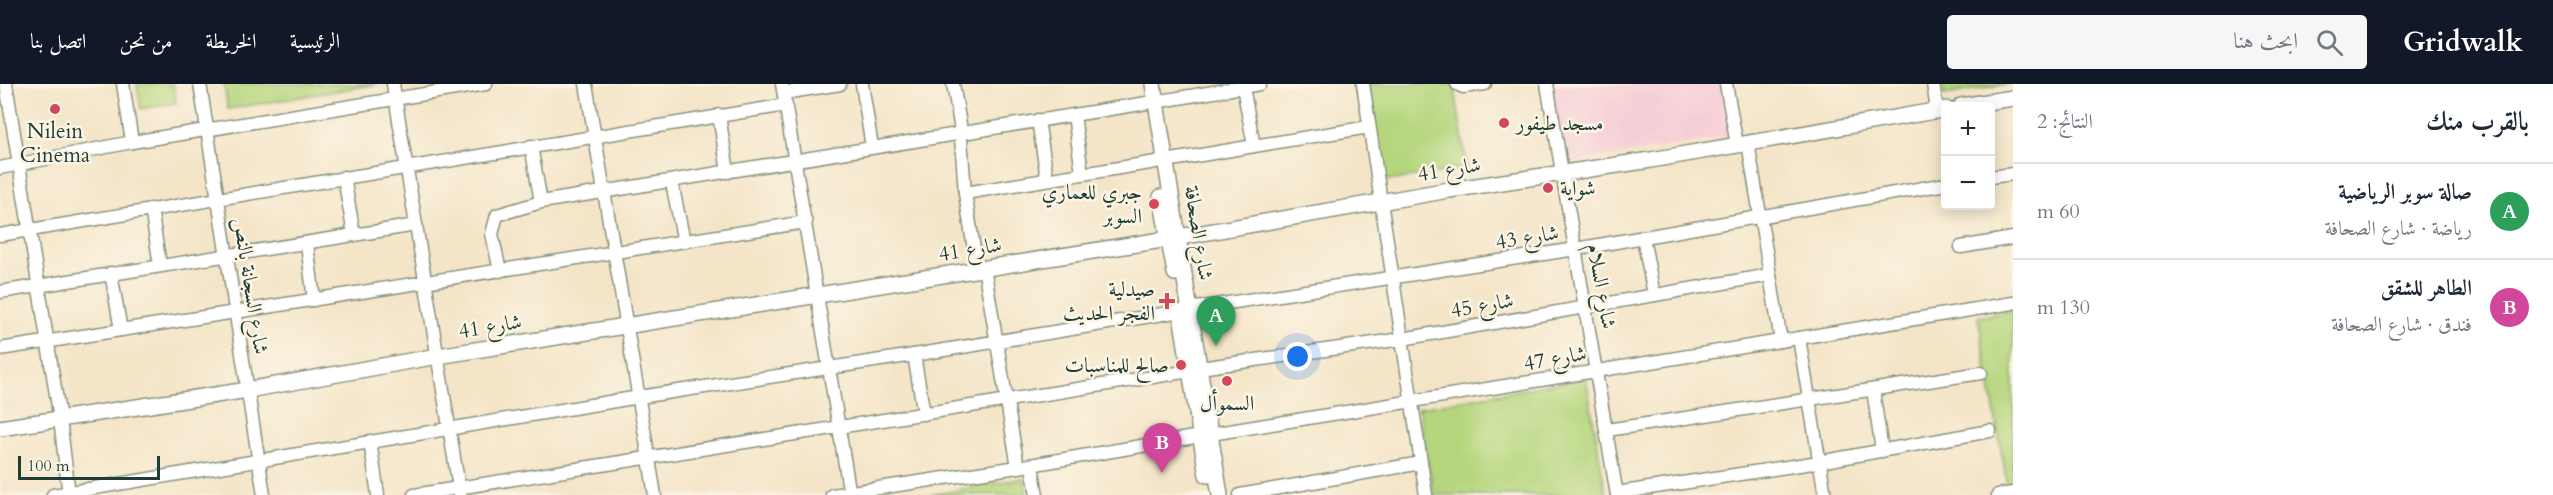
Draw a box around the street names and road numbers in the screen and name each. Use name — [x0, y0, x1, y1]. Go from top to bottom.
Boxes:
street label: شارع 41 — [1415, 150, 1483, 192]
street label: شارع الصحافة — [1174, 184, 1220, 283]
street label: شارع السجانة بالنص — [222, 216, 276, 357]
street label: شارع 43 — [1493, 218, 1561, 260]
street label: شارع 41 — [936, 230, 1004, 272]
street label: شارع السلام — [1577, 241, 1623, 332]
street label: شارع 45 — [1448, 286, 1516, 328]
street label: شارع 41 — [456, 307, 524, 349]
street label: شارع 47 — [1521, 339, 1589, 381]

